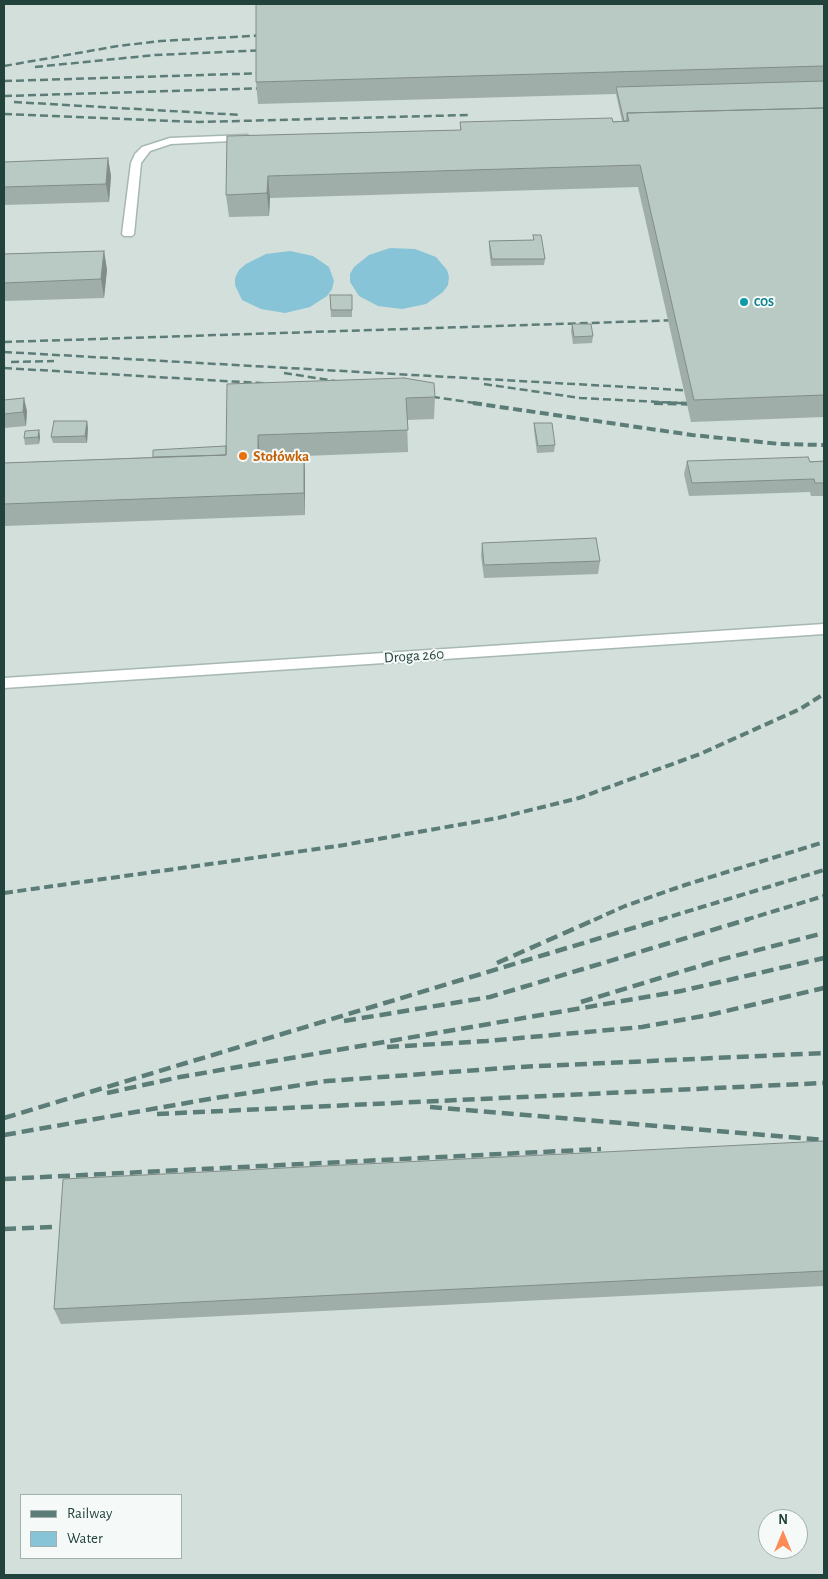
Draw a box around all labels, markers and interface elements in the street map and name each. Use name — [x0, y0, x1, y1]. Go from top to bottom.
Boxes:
place label: COS — [754, 295, 774, 309]
marker: COS — [738, 296, 750, 308]
place label: Stołówka — [253, 447, 309, 465]
marker: Stołówka — [237, 450, 249, 462]
street label: Droga 260 — [383, 645, 445, 667]
legend — [20, 1494, 182, 1559]
text: Railway — [67, 1506, 112, 1521]
north arrow — [758, 1509, 808, 1559]
text: N — [778, 1513, 788, 1527]
text: Water — [67, 1531, 103, 1546]

